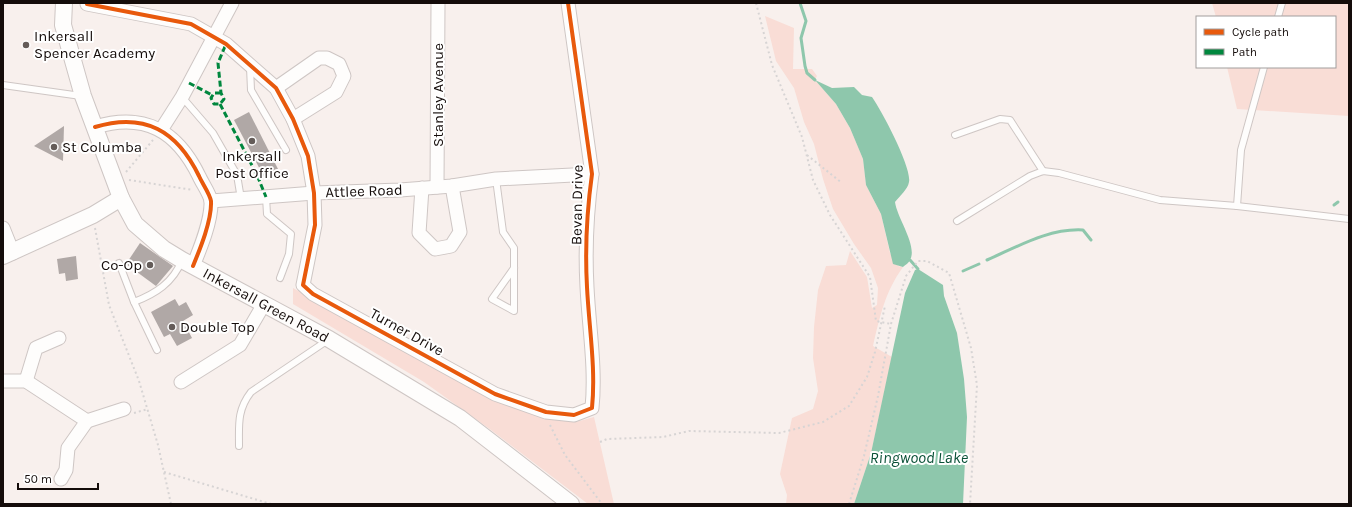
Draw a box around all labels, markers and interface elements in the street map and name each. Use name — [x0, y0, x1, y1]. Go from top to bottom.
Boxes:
legend — [1196, 16, 1336, 68]
text: Cycle path — [1232, 25, 1289, 39]
place label: Inkersall Spencer Academy — [34, 27, 155, 62]
marker: Inkersall Spencer Academy — [21, 40, 31, 50]
street label: Stanley Avenue — [429, 43, 447, 147]
text: Path — [1232, 45, 1257, 59]
marker: Inkersall Post Office — [247, 136, 257, 146]
place label: St Columba — [62, 138, 142, 156]
marker: St Columba — [49, 142, 59, 152]
place label: Inkersall Post Office — [215, 147, 289, 182]
street label: Bevan Drive — [567, 165, 587, 245]
street label: Attlee Road — [325, 181, 403, 201]
place label: Co-Op — [101, 256, 142, 274]
marker: Co-Op — [145, 260, 155, 270]
street label: Inkersall Green Road — [200, 264, 332, 346]
street label: Turner Drive — [367, 304, 447, 360]
place label: Double Top — [180, 318, 255, 336]
marker: Double Top — [167, 322, 177, 332]
water label: Ringwood Lake — [870, 448, 969, 467]
scale bar — [18, 465, 98, 491]
text: 50 m — [24, 472, 52, 486]

